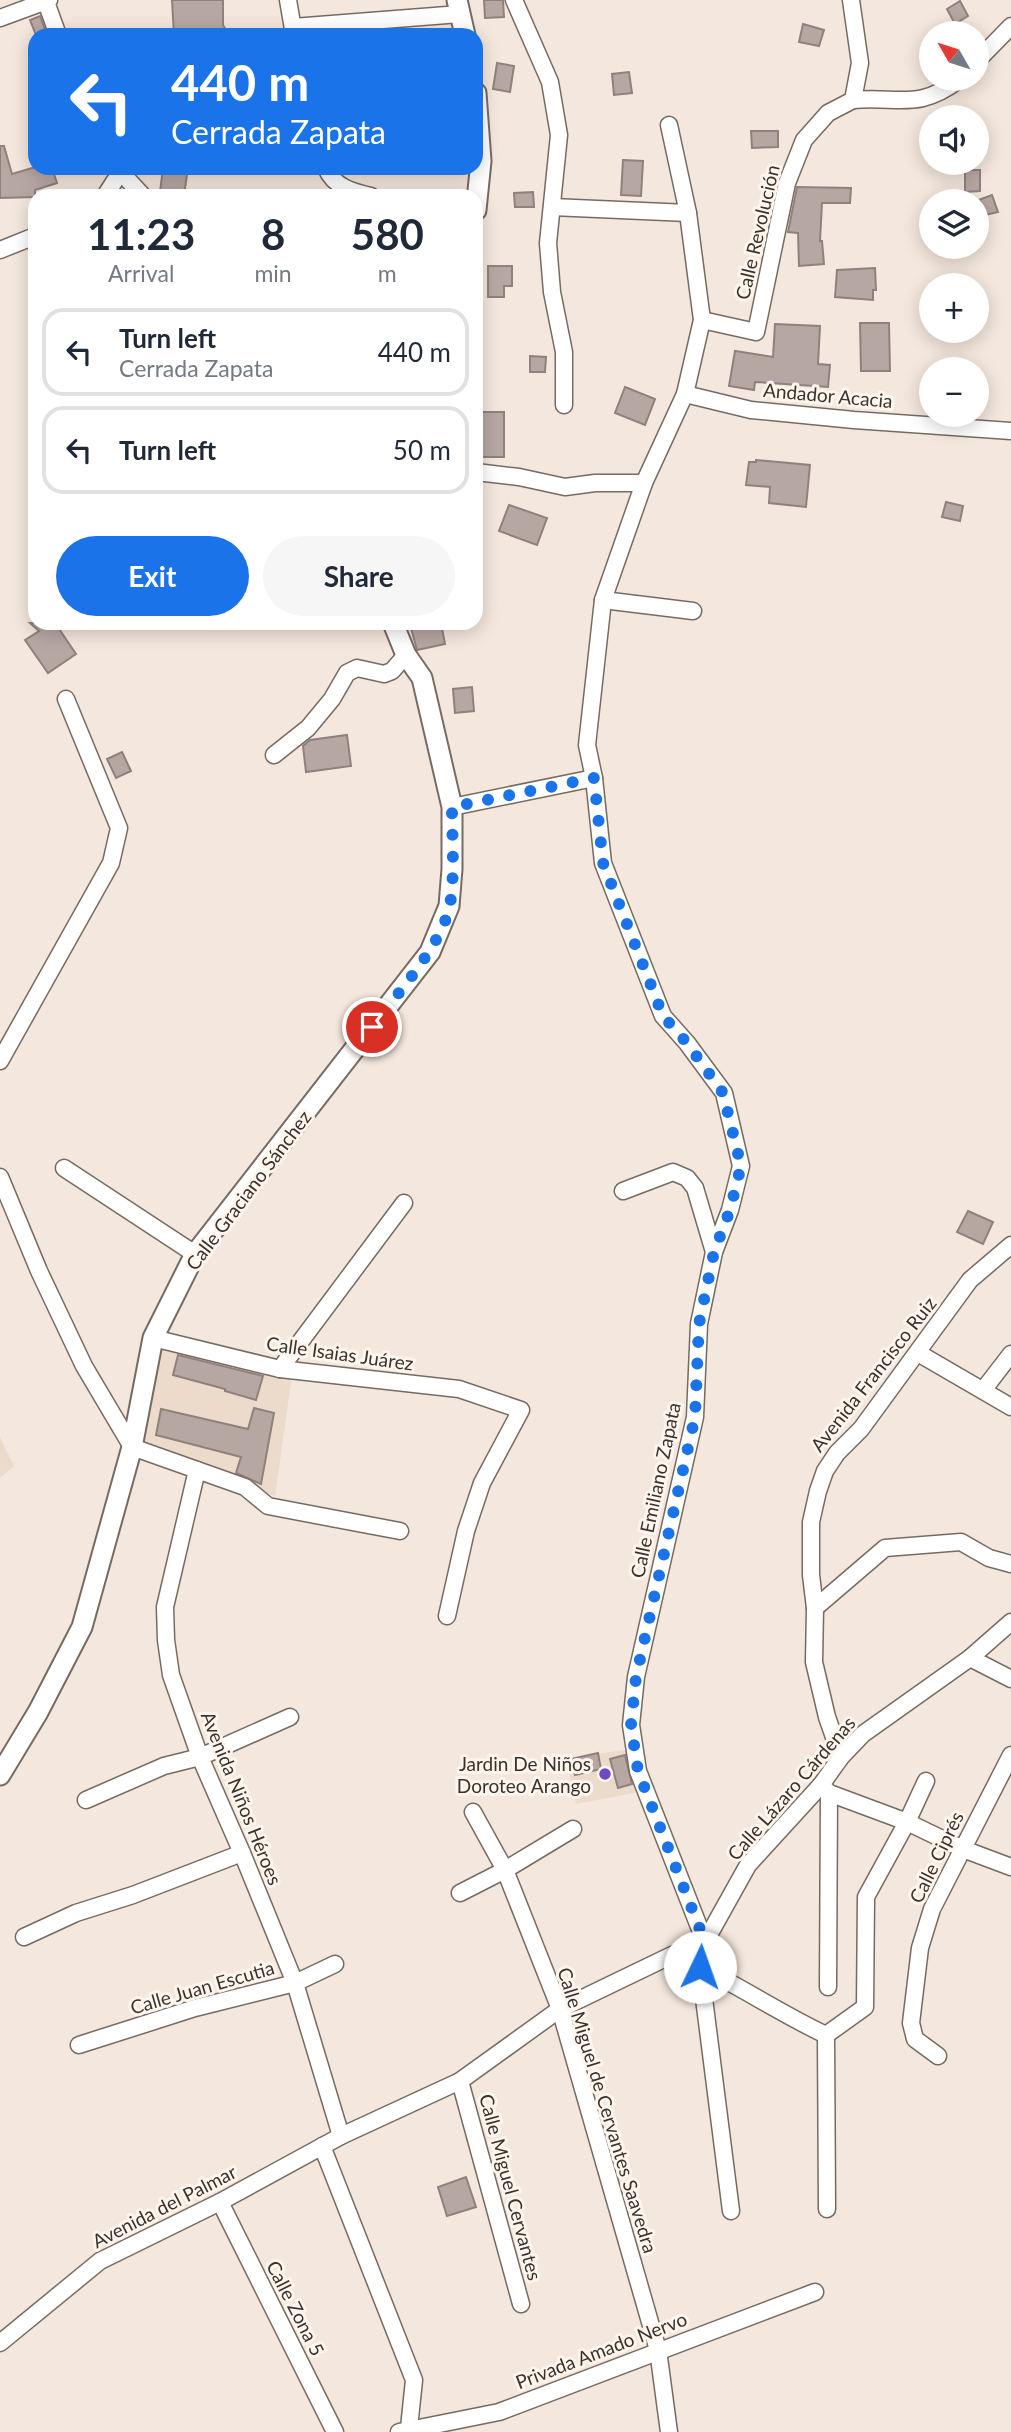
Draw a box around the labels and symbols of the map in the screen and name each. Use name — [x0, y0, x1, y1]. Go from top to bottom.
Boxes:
north arrow — [919, 21, 989, 91]
street label: Calle Revolución — [730, 162, 784, 302]
street label: Andador Acacia — [762, 378, 894, 412]
pin — [342, 997, 402, 1057]
street label: Calle Graciano Sánchez — [181, 1106, 315, 1274]
street label: Avenida Francisco Ruiz — [805, 1292, 941, 1456]
street label: Calle Isaias Juárez — [265, 1331, 415, 1375]
street label: Calle Emiliano Zapata — [625, 1400, 685, 1580]
street label: Avenida Niños Héroes — [197, 1708, 287, 1888]
street label: Calle Lázaro Cárdenas — [722, 1711, 860, 1865]
place label: Jardin De Niños Doroteo Arango — [457, 1752, 591, 1797]
marker: Jardin De Niños Doroteo Arango — [597, 1766, 613, 1782]
street label: Calle Ciprés — [904, 1808, 968, 1906]
position arrow — [663, 1930, 737, 2004]
street label: Calle Juan Escutia — [127, 1955, 277, 2019]
street label: Calle Miguel de Cervantes Saavedra — [554, 1964, 662, 2256]
street label: Calle Miguel Cervantes — [475, 2091, 547, 2283]
street label: Avenida del Palmar — [88, 2160, 240, 2252]
street label: Calle Zona 5 — [262, 2257, 330, 2359]
street label: Privada Amado Nervo — [512, 2307, 690, 2393]

